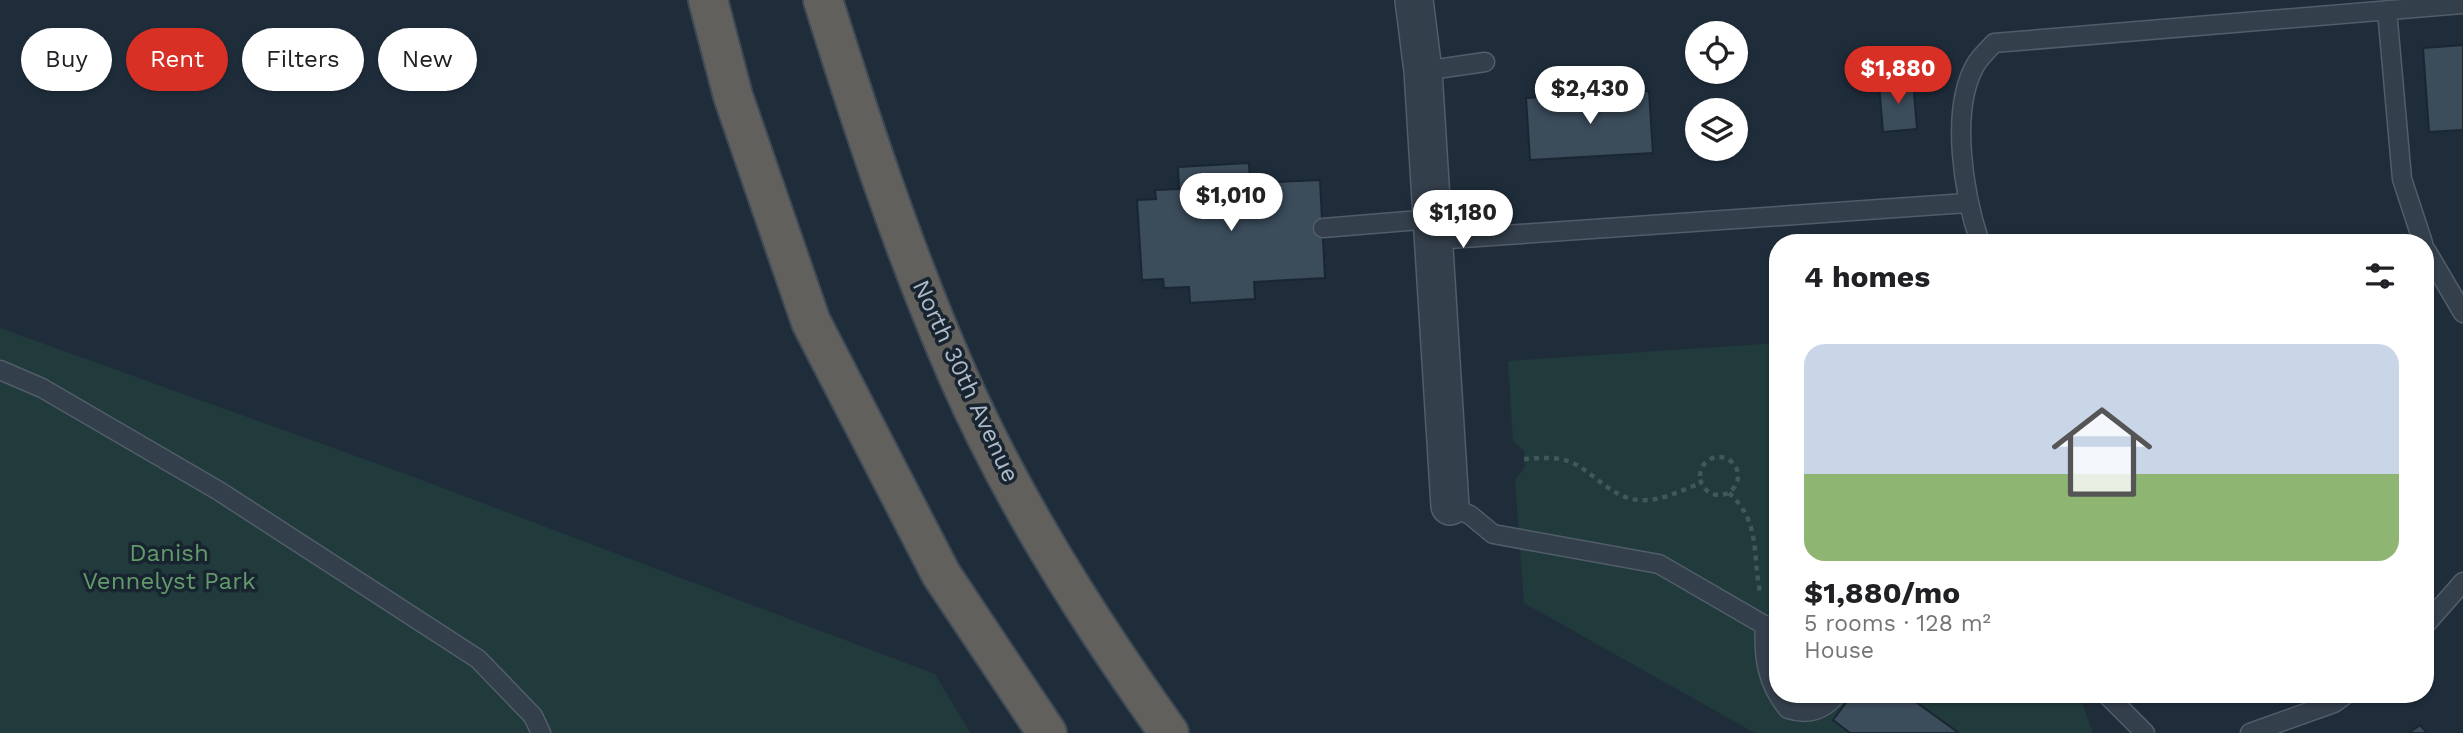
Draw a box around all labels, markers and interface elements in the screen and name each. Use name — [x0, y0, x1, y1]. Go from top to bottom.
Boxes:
map controls — [1685, 21, 1748, 161]
button: locate — [1685, 21, 1748, 84]
chip: Buy — [21, 28, 112, 91]
chip: Rent — [126, 28, 228, 91]
chip: Filters — [242, 28, 364, 91]
chip: New — [378, 28, 477, 91]
pin: $1,880 — [1841, 46, 1955, 106]
text: $1,880 — [1861, 55, 1935, 82]
pin: $2,430 — [1533, 66, 1647, 126]
text: $2,430 — [1551, 75, 1629, 102]
button: layers — [1685, 98, 1748, 161]
pin: $1,010 — [1174, 174, 1288, 233]
text: $1,010 — [1196, 182, 1266, 209]
pin: $1,180 — [1406, 190, 1520, 250]
text: $1,180 — [1429, 199, 1497, 226]
icon: filters — [2361, 257, 2399, 295]
text: 4 homes — [1804, 259, 1930, 294]
street label: North 30th Avenue — [907, 275, 1025, 487]
icon: home — [2039, 389, 2165, 515]
park label: Danish Vennelyst Park — [82, 539, 256, 595]
text: $1,880/mo — [1804, 575, 1960, 610]
text: 5 rooms · 128 m² — [1804, 610, 1991, 637]
text: House — [1804, 637, 1874, 664]

